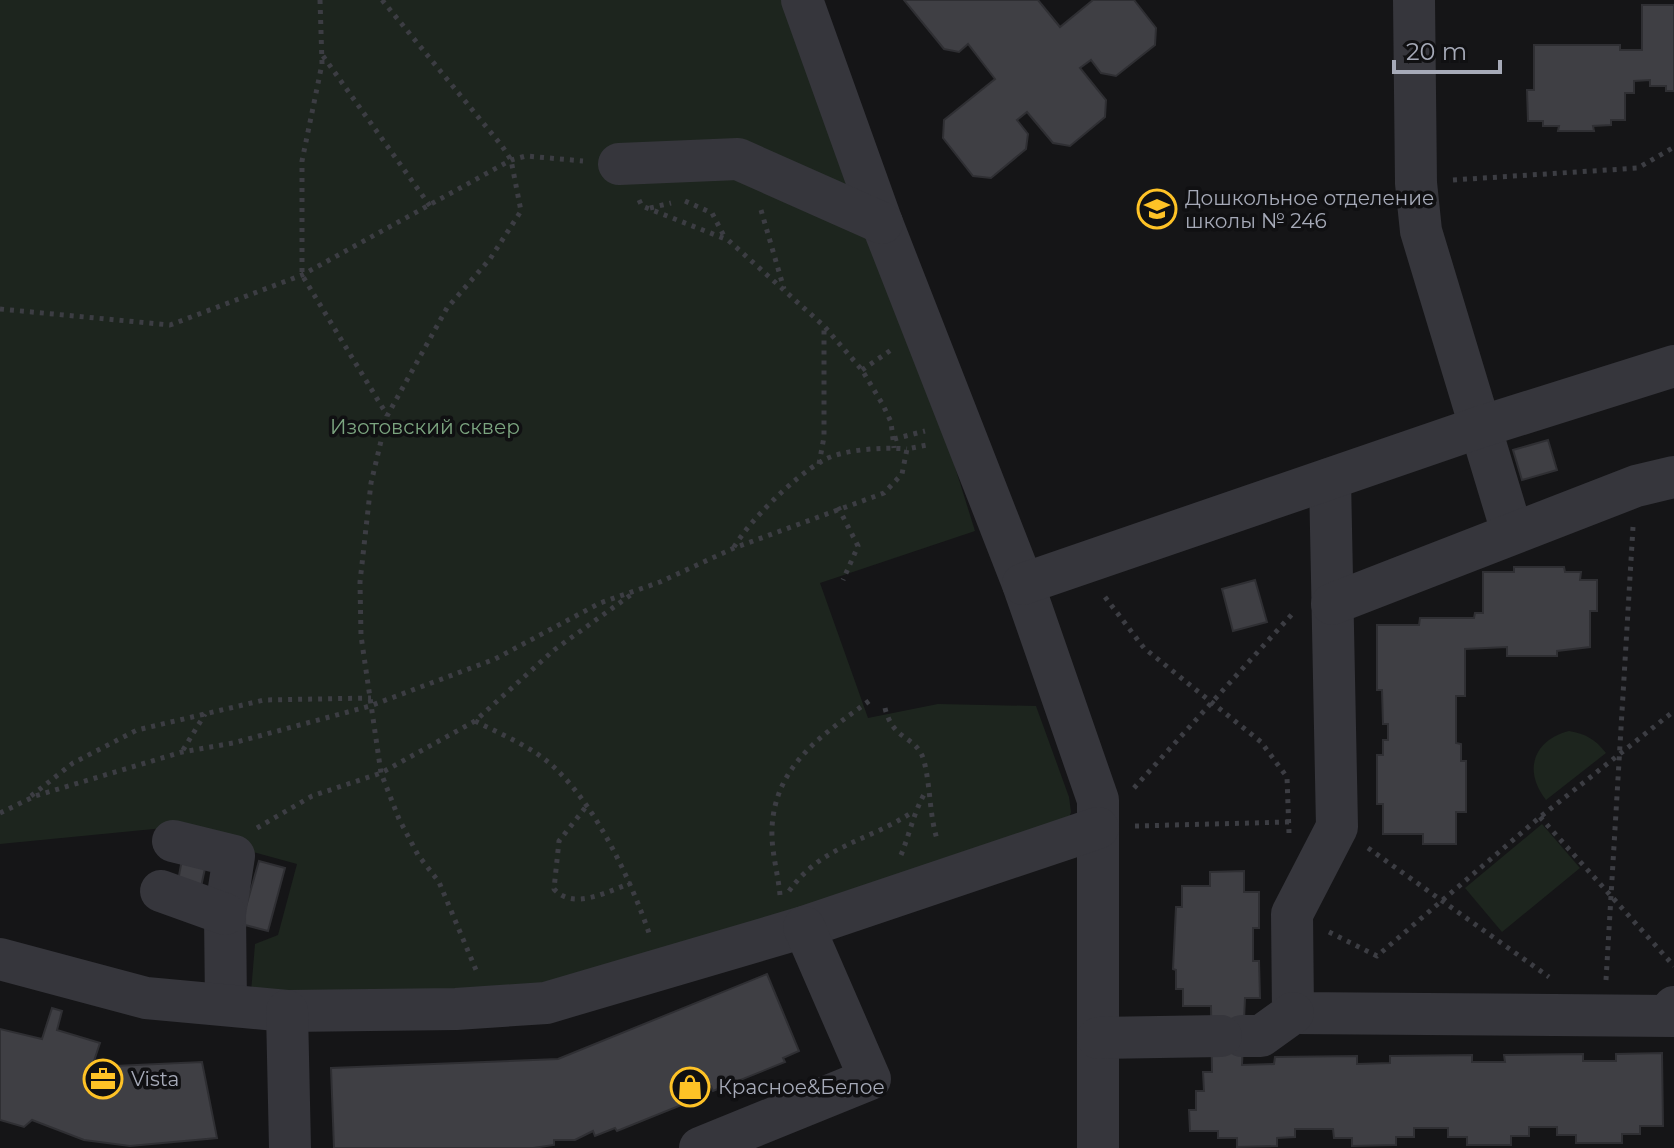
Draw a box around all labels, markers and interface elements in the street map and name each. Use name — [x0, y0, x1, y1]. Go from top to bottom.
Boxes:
scale bar — [1394, 24, 1500, 74]
text: 20 m — [1406, 37, 1467, 66]
place label: Дошкольное отделение школы № 246 — [1185, 186, 1434, 233]
school or university icon: Дошкольное отделение школы № 246 — [1136, 188, 1178, 230]
park label: Изотовский сквер — [330, 415, 520, 439]
office icon: Vista — [82, 1058, 124, 1100]
shop icon: Красное&Белое — [669, 1066, 711, 1108]
place label: Vista — [131, 1067, 179, 1091]
place label: Красное&Белое — [718, 1075, 885, 1099]

